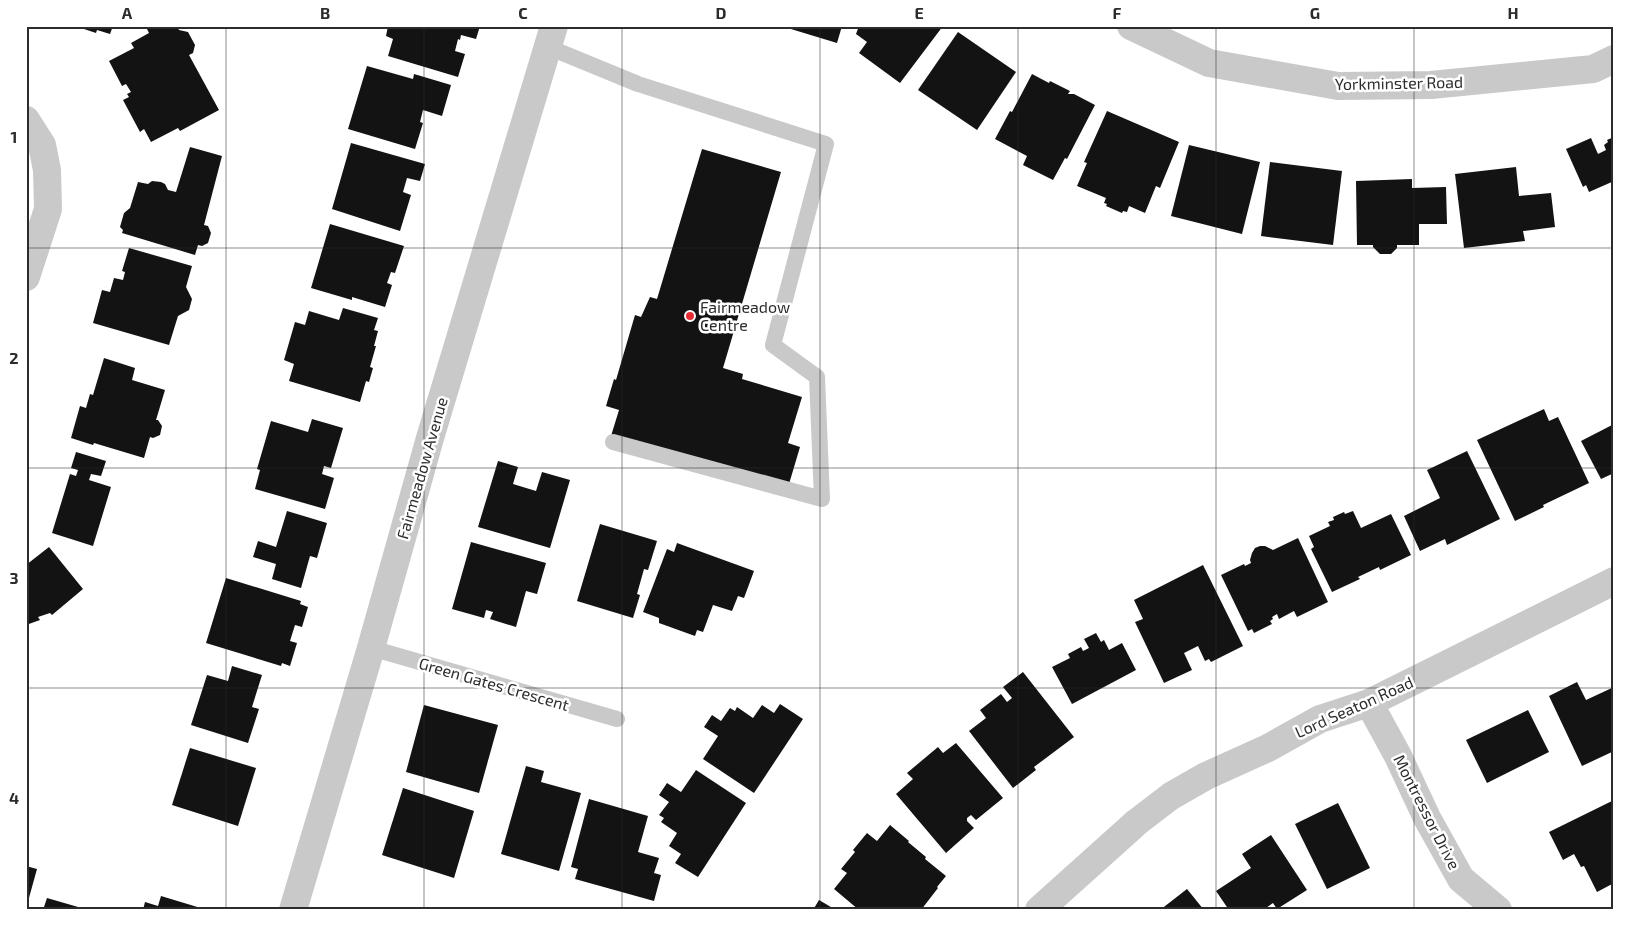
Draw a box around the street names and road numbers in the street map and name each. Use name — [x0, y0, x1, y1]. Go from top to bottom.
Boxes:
street label: Yorkminster Road — [1335, 72, 1463, 93]
street label: Fairmeadow Avenue — [392, 395, 451, 541]
street label: Green Gates Crescent — [417, 653, 571, 714]
street label: Lord Seaton Road — [1292, 672, 1416, 741]
street label: Montressor Drive — [1390, 751, 1465, 872]

